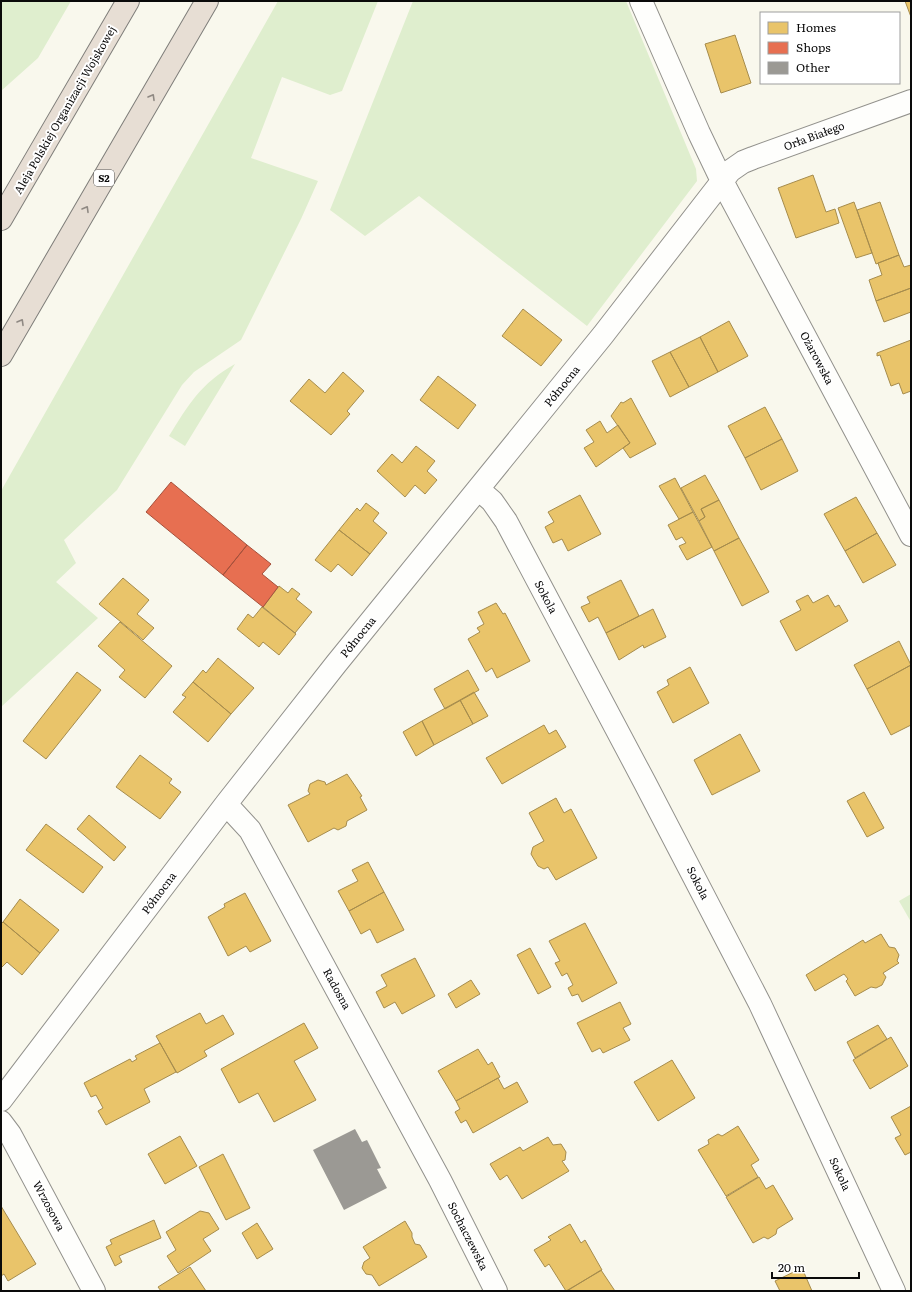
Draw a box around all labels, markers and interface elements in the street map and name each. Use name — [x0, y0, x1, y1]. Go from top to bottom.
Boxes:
legend — [760, 12, 900, 84]
text: Homes — [796, 18, 836, 36]
street label: Aleja Polskiej Organizacji Wojskowej — [9, 23, 119, 196]
text: Shops — [796, 38, 831, 56]
text: Other — [796, 58, 830, 76]
one-way arrow — [147, 94, 154, 101]
street label: Orła Białego — [781, 117, 846, 153]
road number: S2 — [94, 170, 114, 186]
one-way arrow — [82, 206, 89, 213]
one-way arrow — [16, 318, 23, 326]
street label: Ożarowska — [797, 328, 839, 387]
street label: Północna — [540, 361, 583, 409]
street label: Sokola — [532, 577, 562, 616]
street label: Północna — [336, 612, 379, 660]
street label: Sokola — [684, 863, 714, 902]
street label: Północna — [137, 868, 179, 917]
street label: Radosna — [320, 965, 356, 1012]
street label: Sokola — [826, 1154, 856, 1193]
street label: Wrzosowa — [30, 1178, 70, 1234]
street label: Sochaczewska — [445, 1198, 493, 1273]
scale bar — [772, 1254, 859, 1280]
text: 20 m — [778, 1258, 805, 1276]

